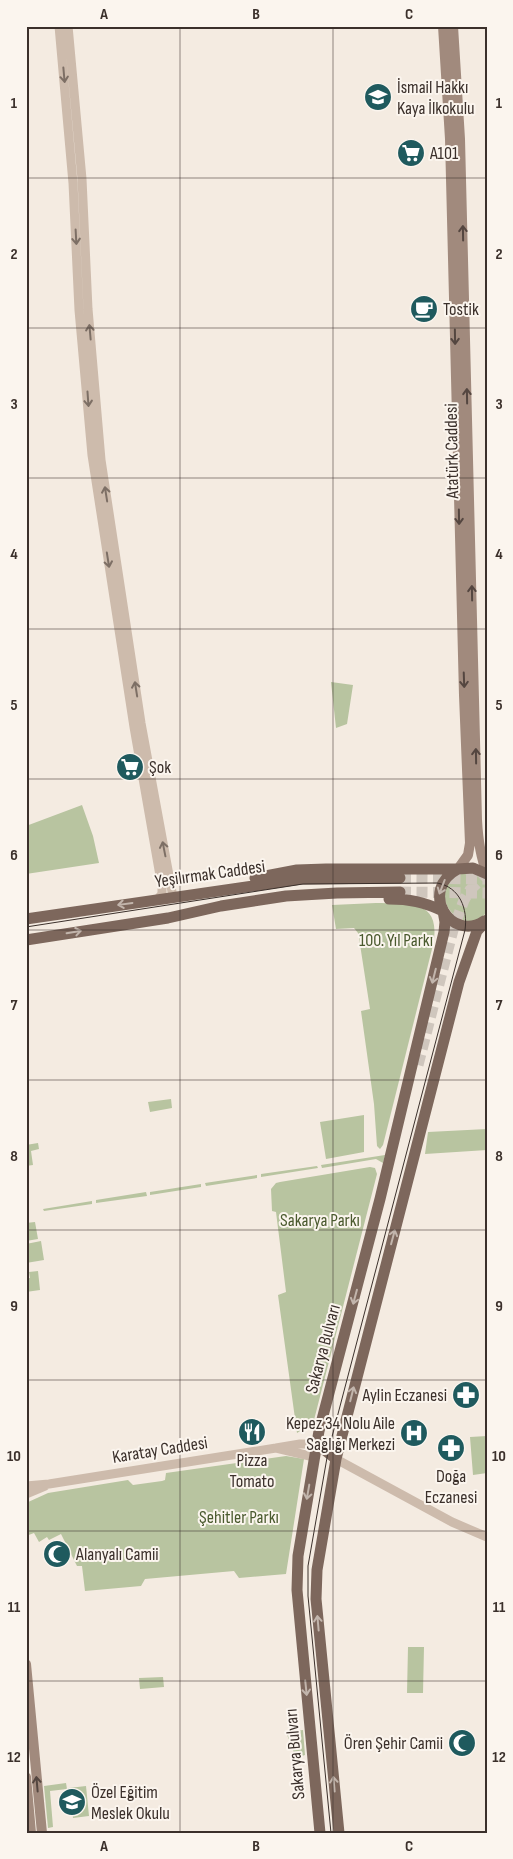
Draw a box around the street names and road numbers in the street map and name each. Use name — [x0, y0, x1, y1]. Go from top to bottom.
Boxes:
street label: Atatürk Caddesi — [441, 403, 463, 500]
street label: Yeşilırmak Caddesi — [154, 856, 266, 892]
street label: Sakarya Bulvarı — [301, 1302, 345, 1396]
street label: Karatay Caddesi — [111, 1432, 209, 1468]
street label: Sakarya Bulvarı — [281, 1708, 309, 1800]

